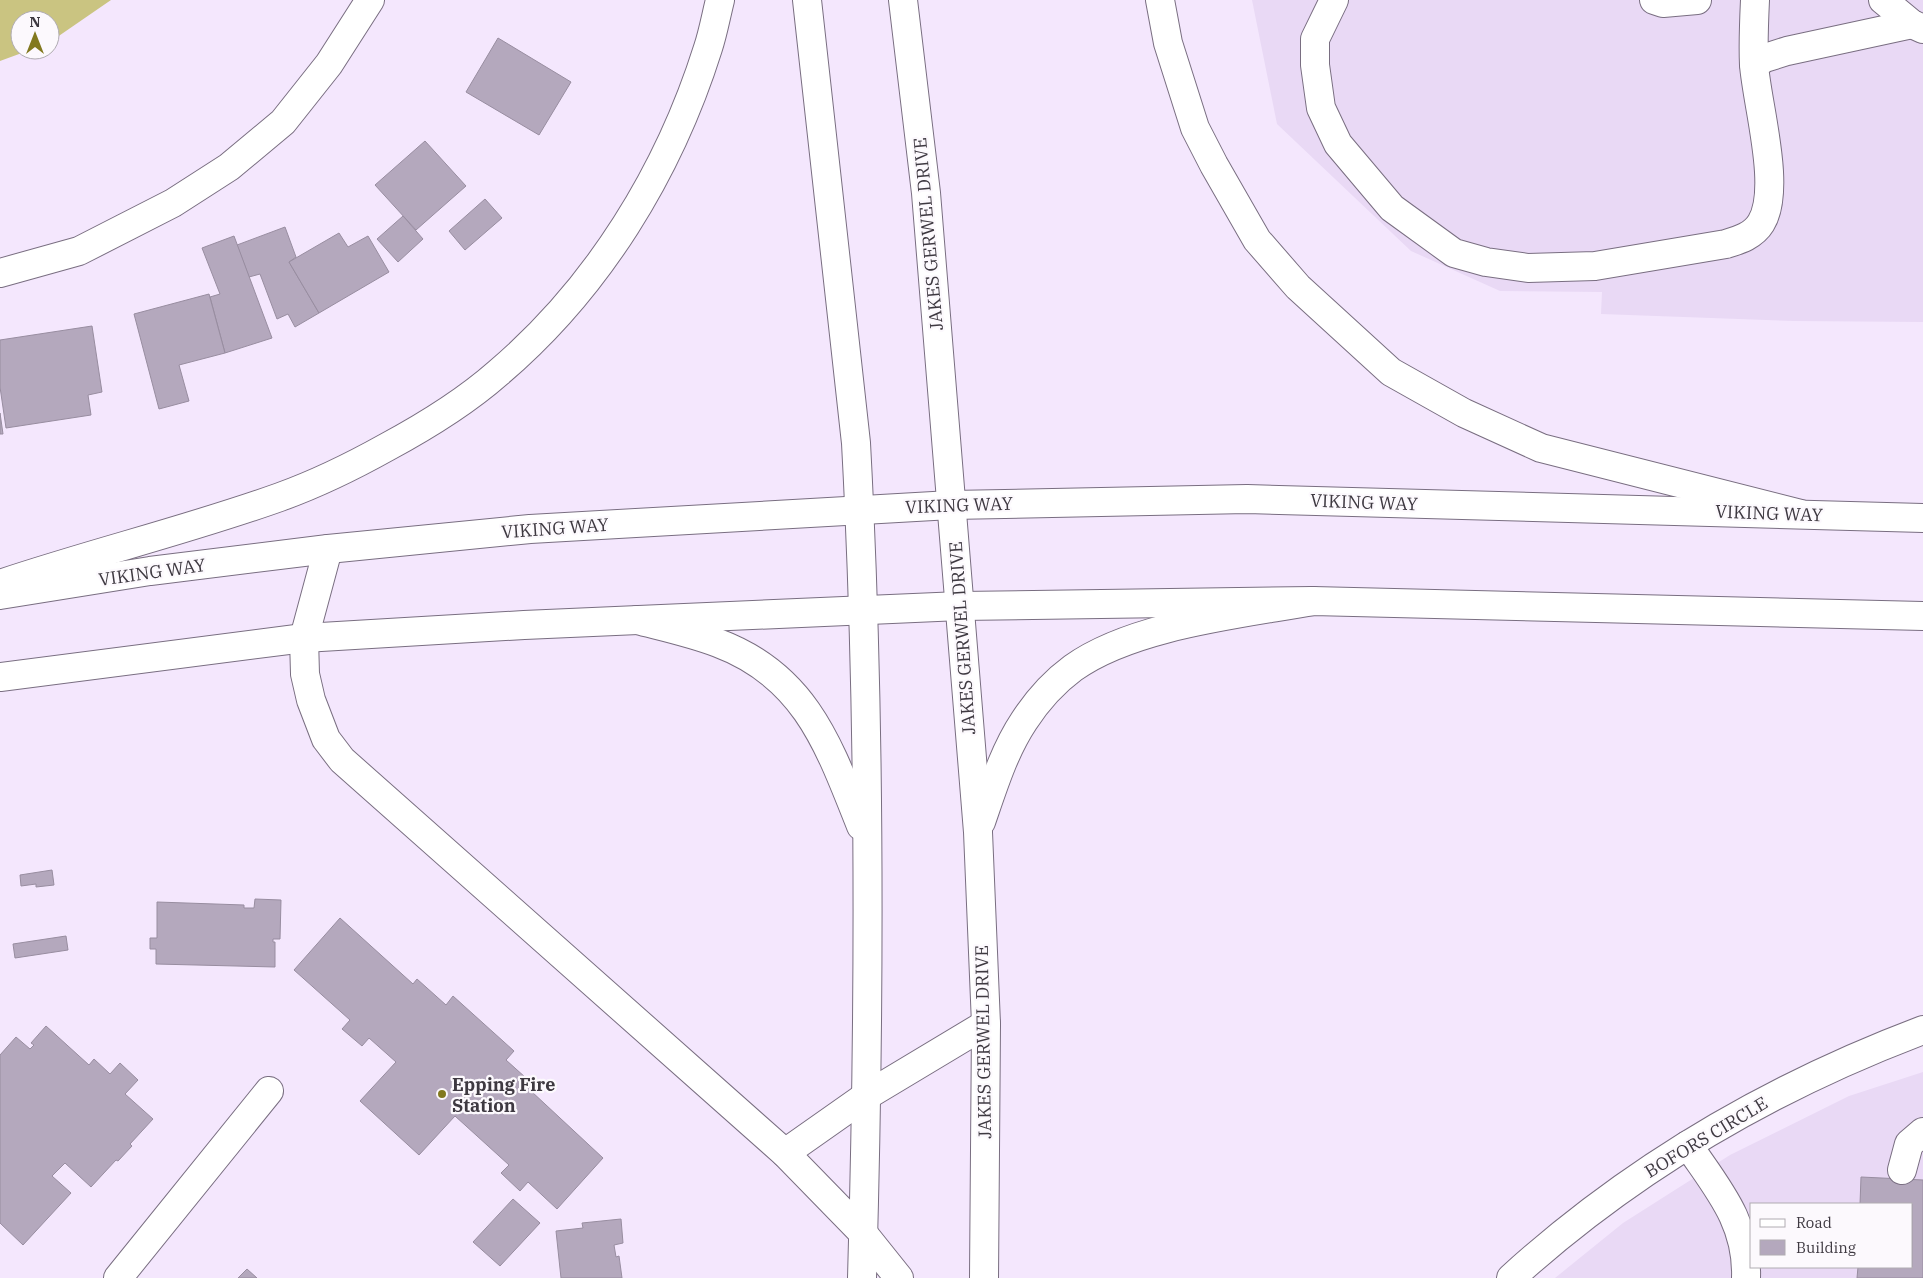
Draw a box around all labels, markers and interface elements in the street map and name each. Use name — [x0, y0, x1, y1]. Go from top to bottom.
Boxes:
north arrow — [10, 10, 60, 60]
text: N — [29, 13, 41, 31]
street label: JAKES GERWEL DRIVE — [908, 137, 948, 331]
street label: VIKING WAY — [1310, 489, 1419, 515]
street label: VIKING WAY — [905, 492, 1014, 518]
street label: VIKING WAY — [1715, 500, 1824, 526]
street label: VIKING WAY — [500, 513, 610, 543]
street label: JAKES GERWEL DRIVE — [944, 541, 980, 735]
street label: VIKING WAY — [97, 553, 208, 591]
street label: JAKES GERWEL DRIVE — [970, 945, 996, 1139]
place label: Epping Fire Station — [452, 1073, 555, 1117]
marker: Epping Fire Station — [436, 1088, 448, 1100]
street label: BOFORS CIRCLE — [1640, 1091, 1772, 1183]
legend — [1750, 1203, 1913, 1268]
text: Road — [1796, 1213, 1832, 1232]
text: Building — [1796, 1238, 1856, 1257]

